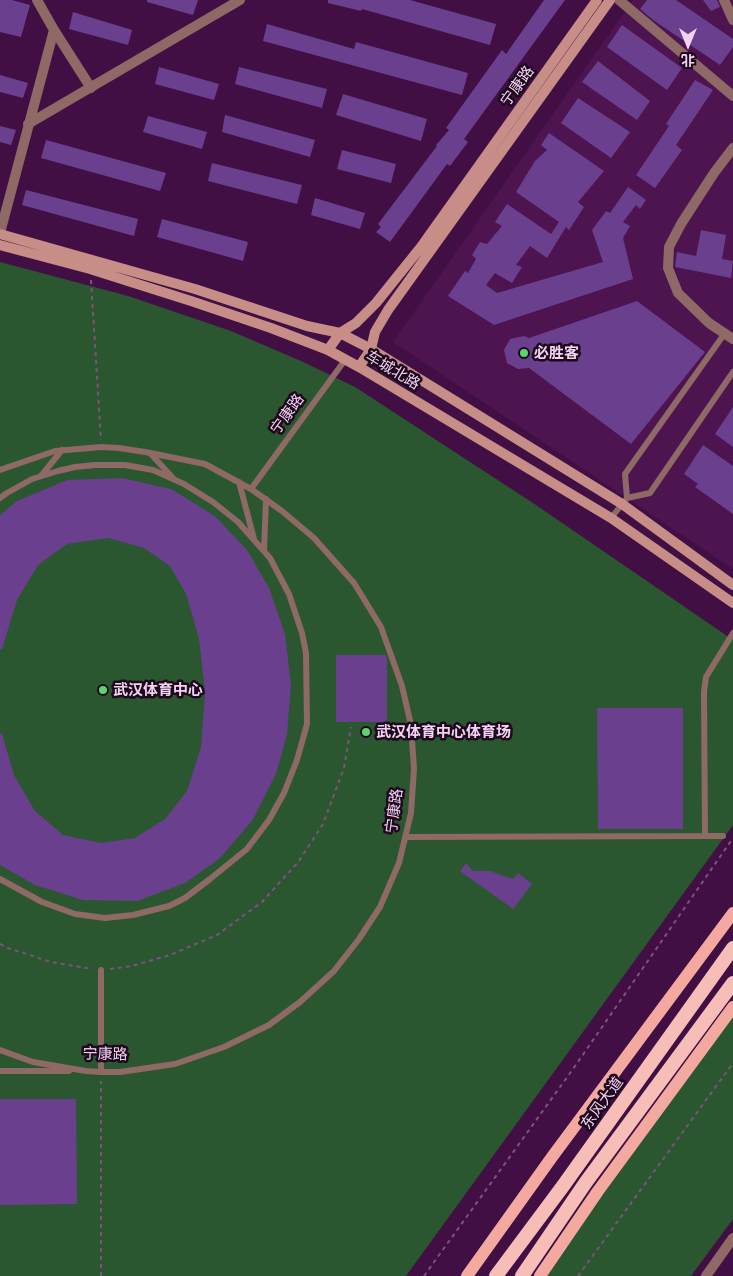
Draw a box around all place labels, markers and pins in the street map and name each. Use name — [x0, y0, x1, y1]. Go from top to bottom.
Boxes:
place label: 必胜客 — [534, 344, 579, 362]
marker: 必胜客 — [518, 347, 530, 359]
place label: 武汉体育中心 — [113, 681, 203, 699]
marker: 武汉体育中心 — [97, 684, 109, 696]
place label: 武汉体育中心体育场 — [376, 723, 511, 741]
marker: 武汉体育中心体育场 — [360, 726, 372, 738]

